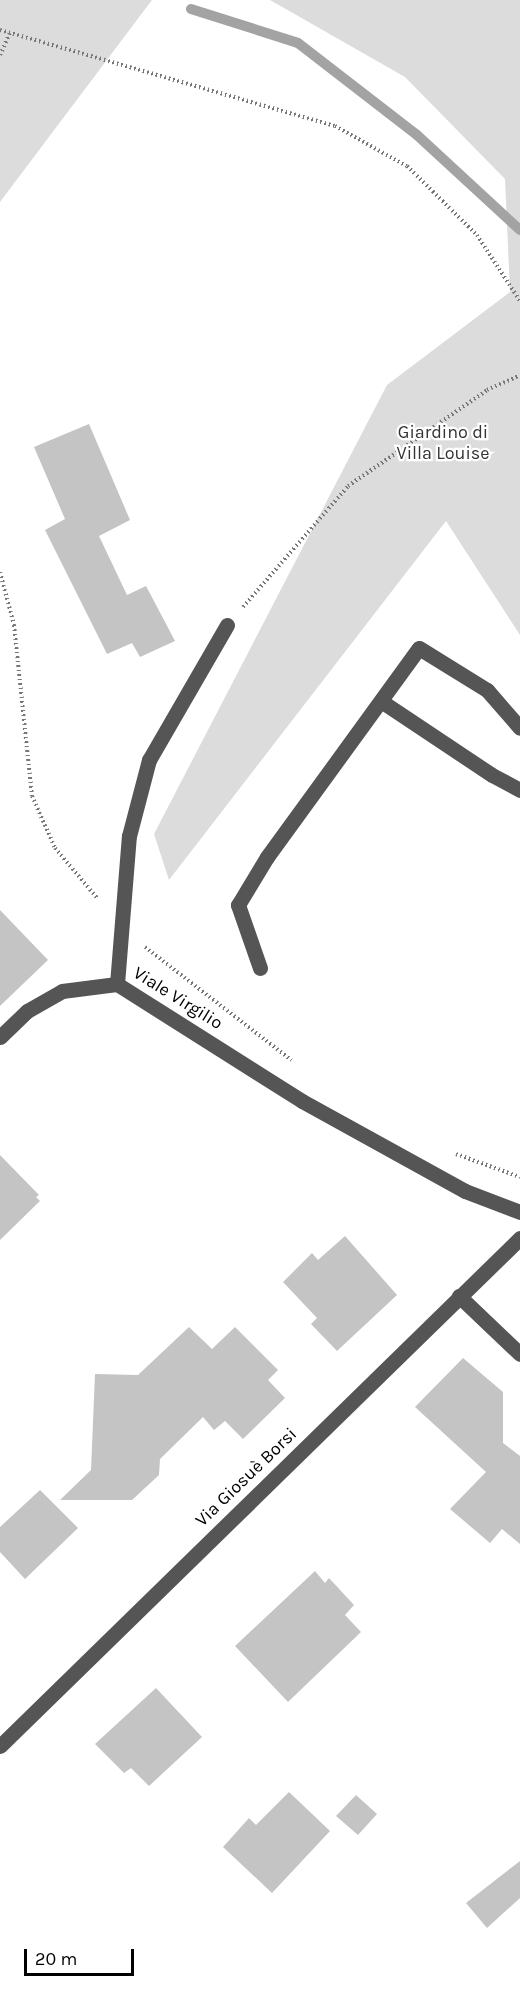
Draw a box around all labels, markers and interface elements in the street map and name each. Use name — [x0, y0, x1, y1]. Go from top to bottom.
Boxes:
park label: Giardino di Villa Louise — [397, 422, 489, 464]
street label: Viale Virgilio — [129, 962, 227, 1034]
street label: Via Giosuè Borsi — [191, 1423, 301, 1531]
scale bar — [27, 1937, 136, 1975]
text: 20 m — [35, 1948, 77, 1970]

